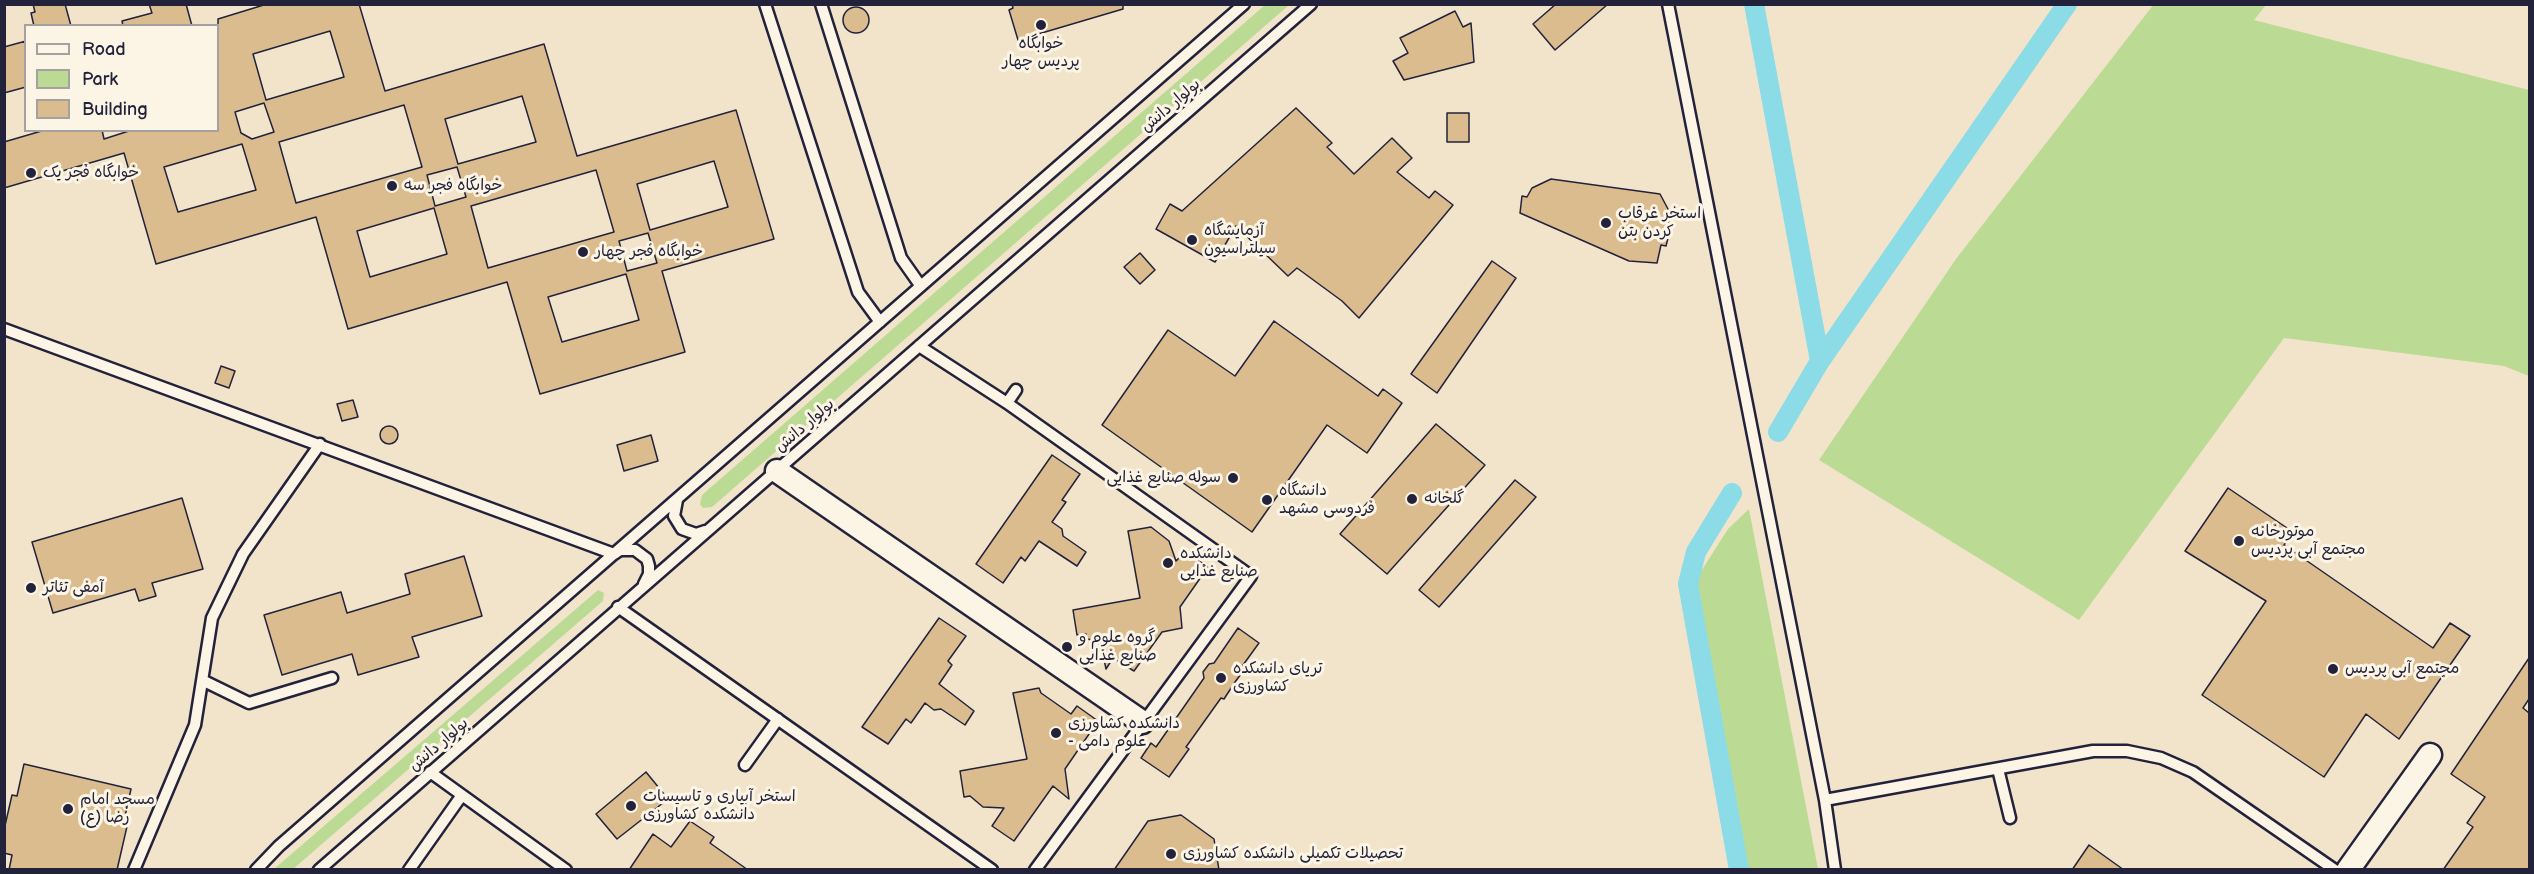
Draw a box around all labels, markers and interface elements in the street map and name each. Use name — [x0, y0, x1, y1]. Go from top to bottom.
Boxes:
marker: خوابگاه پردیس چهار — [1034, 18, 1048, 32]
legend — [24, 24, 219, 132]
place label: خوابگاه پردیس چهار — [1002, 34, 1080, 72]
text: Road — [82, 39, 126, 60]
text: Park — [82, 69, 118, 90]
street label: بولوار دانش — [1137, 75, 1205, 137]
text: Building — [82, 99, 148, 120]
place label: خوابگاه فجر یک — [43, 163, 139, 183]
marker: خوابگاه فجر یک — [24, 166, 38, 180]
place label: خوابگاه فجر سه — [404, 176, 502, 196]
marker: خوابگاه فجر سه — [385, 179, 399, 193]
place label: استخر غرقاب کردن بتن — [1618, 204, 1701, 242]
marker: استخر غرقاب کردن بتن — [1599, 216, 1613, 230]
place label: آزمایشگاه سیلتراسیون — [1204, 221, 1276, 259]
marker: آزمایشگاه سیلتراسیون — [1185, 233, 1199, 247]
place label: خوابگاه فجر چهار — [595, 242, 703, 262]
marker: خوابگاه فجر چهار — [576, 245, 590, 259]
street label: بولوار دانش — [771, 395, 839, 457]
place label: سوله صنایع غذایی — [1106, 468, 1221, 488]
marker: سوله صنایع غذایی — [1226, 471, 1240, 485]
place label: دانشگاه فردوسی مشهد — [1279, 481, 1375, 519]
place label: گلخانه — [1424, 489, 1464, 509]
marker: گلخانه — [1405, 492, 1419, 506]
marker: دانشگاه فردوسی مشهد — [1260, 493, 1274, 507]
place label: موتورخانه مجتمع آبی پردیس — [2251, 522, 2365, 560]
marker: موتورخانه مجتمع آبی پردیس — [2232, 534, 2246, 548]
place label: دانشکده صنایع غذایی — [1180, 544, 1258, 582]
marker: دانشکده صنایع غذایی — [1161, 556, 1175, 570]
place label: آمفی تئاتر — [43, 578, 104, 598]
marker: آمفی تئاتر — [24, 581, 38, 595]
place label: گروه علوم و صنایع غذایی — [1079, 628, 1157, 666]
marker: گروه علوم و صنایع غذایی — [1060, 640, 1074, 654]
place label: تریای دانشکده کشاورزی — [1233, 659, 1322, 697]
place label: مجتمع آبی پردیس — [2345, 659, 2459, 679]
marker: مجتمع آبی پردیس — [2326, 662, 2340, 676]
marker: تریای دانشکده کشاورزی — [1214, 671, 1228, 685]
street label: بولوار دانش — [405, 714, 473, 776]
place label: دانشکده کشاورزی - علوم دامی — [1068, 714, 1180, 752]
marker: دانشکده کشاورزی - علوم دامی — [1049, 726, 1063, 740]
place label: استخر آبیاری و تاسیسات دانشکده کشاورزی — [643, 787, 796, 825]
place label: مسجد امام رضا (ع) — [80, 790, 155, 828]
marker: استخر آبیاری و تاسیسات دانشکده کشاورزی — [624, 799, 638, 813]
marker: مسجد امام رضا (ع) — [61, 802, 75, 816]
place label: تحصیلات تکمیلی دانشکده کشاورزی — [1183, 844, 1403, 864]
marker: تحصیلات تکمیلی دانشکده کشاورزی — [1164, 847, 1178, 861]

